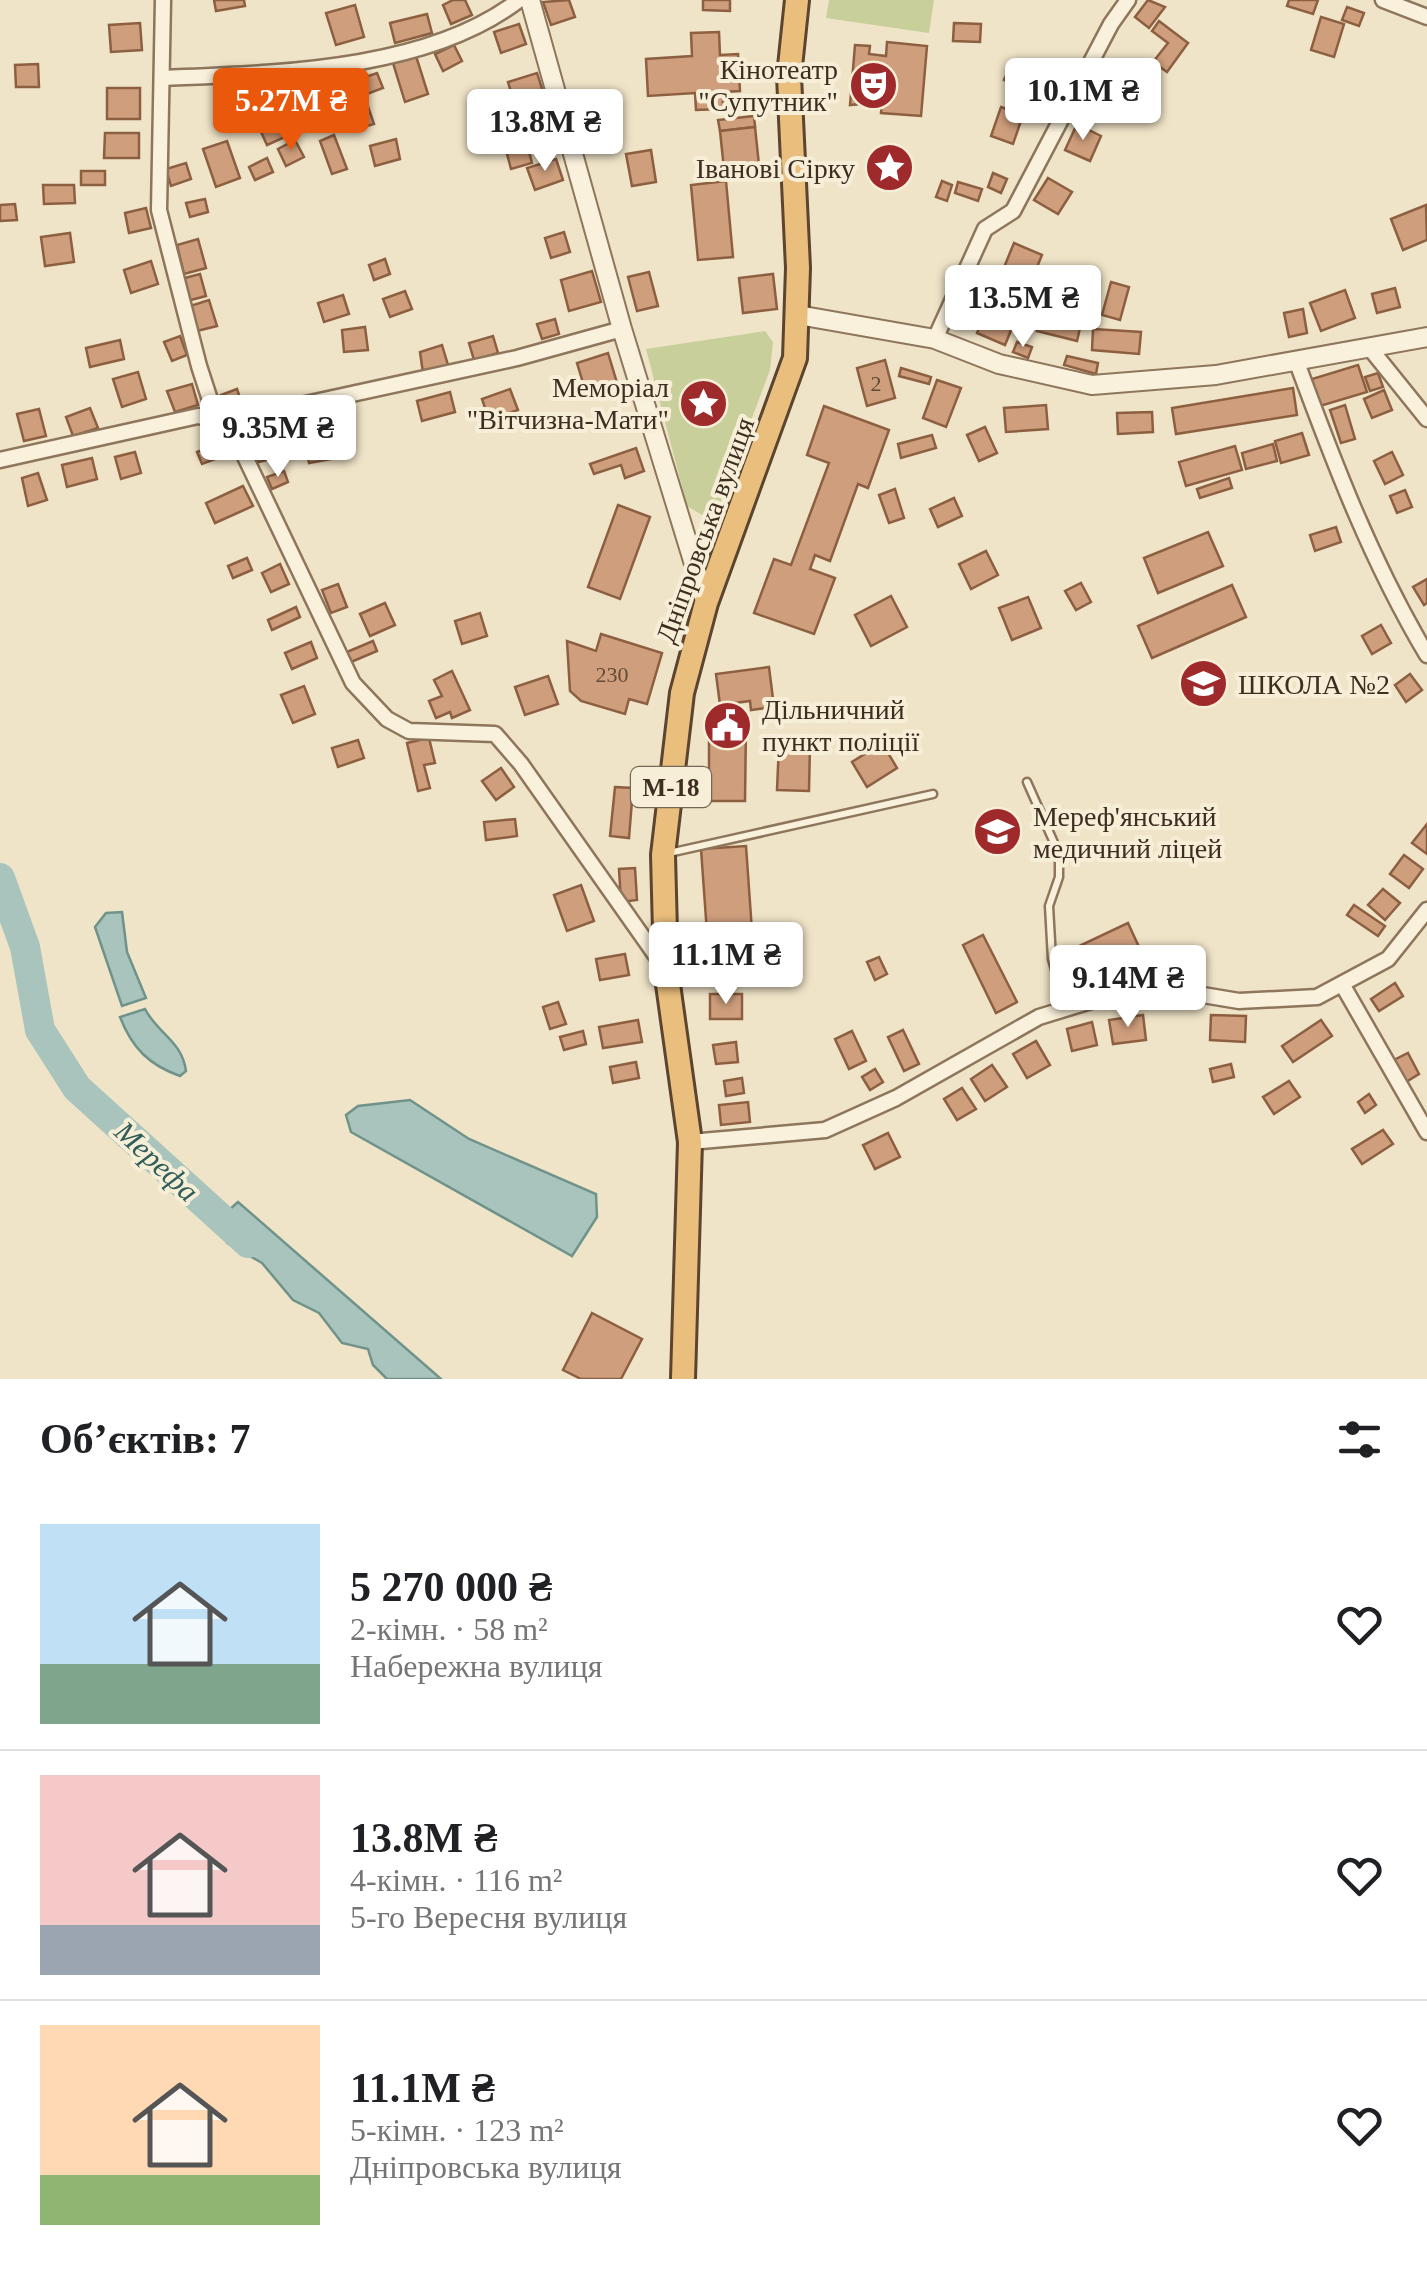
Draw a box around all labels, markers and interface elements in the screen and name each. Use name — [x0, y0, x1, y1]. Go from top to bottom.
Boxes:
place label: Кінотеатр "Супутник" — [698, 54, 838, 117]
pin: 10.1M ₴ — [991, 58, 1175, 143]
theatre icon: Кінотеатр "Супутник" — [847, 59, 899, 111]
pin: 5.27M ₴ — [199, 68, 383, 153]
text: 10.1M ₴ — [1027, 72, 1139, 108]
text: 5.27M ₴ — [235, 82, 347, 118]
pin: 13.8M ₴ — [453, 89, 637, 174]
text: 13.8M ₴ — [489, 103, 601, 139]
place icon: Іванові Сірку — [864, 142, 916, 194]
place label: Іванові Сірку — [696, 153, 855, 184]
pin: 13.5M ₴ — [931, 265, 1115, 350]
text: 13.5M ₴ — [967, 279, 1079, 315]
house number: 2 — [871, 371, 882, 396]
place label: Меморіал "Вітчизна-Мати" — [467, 372, 669, 435]
place icon: Меморіал "Вітчизна-Мати" — [678, 377, 730, 429]
pin: 9.35M ₴ — [186, 395, 370, 480]
text: 9.35M ₴ — [222, 409, 334, 445]
street label: Дніпровська вулиця — [650, 413, 760, 647]
school or university icon: ШКОЛА №2 — [1177, 658, 1229, 710]
house number: 230 — [596, 662, 629, 687]
place label: ШКОЛА №2 — [1238, 669, 1390, 700]
place label: Дільничний пункт поліції — [762, 694, 920, 757]
public building icon: Дільничний пункт поліції — [701, 699, 753, 751]
road number: М-18 — [631, 767, 711, 807]
place label: Мереф'янський медичний ліцей — [1033, 801, 1222, 864]
school or university icon: Мереф'янський медичний ліцей — [972, 806, 1024, 858]
pin: 11.1M ₴ — [634, 922, 818, 1007]
text: 11.1M ₴ — [671, 936, 781, 972]
pin: 9.14M ₴ — [1036, 945, 1220, 1030]
text: 9.14M ₴ — [1072, 959, 1184, 995]
water label: Мерефа — [108, 1114, 205, 1208]
icon: filters — [1332, 1412, 1387, 1467]
text: Об’єктів: 7 — [40, 1416, 250, 1462]
icon: home — [120, 1564, 240, 1684]
text: 5 270 000 ₴ — [350, 1564, 552, 1610]
icon: heart — [1332, 1597, 1387, 1652]
text: 2-кімн. · 58 m² — [350, 1611, 548, 1647]
text: Набережна вулиця — [350, 1648, 603, 1684]
icon: home — [120, 1815, 240, 1935]
text: 13.8M ₴ — [350, 1815, 497, 1861]
icon: heart — [1332, 1848, 1387, 1903]
text: 4-кімн. · 116 m² — [350, 1862, 562, 1898]
text: 5-го Вересня вулиця — [350, 1899, 627, 1935]
icon: home — [120, 2065, 240, 2185]
text: 11.1M ₴ — [350, 2065, 495, 2111]
icon: heart — [1332, 2098, 1387, 2153]
text: 5-кімн. · 123 m² — [350, 2112, 564, 2148]
text: Дніпровська вулиця — [350, 2149, 622, 2185]

